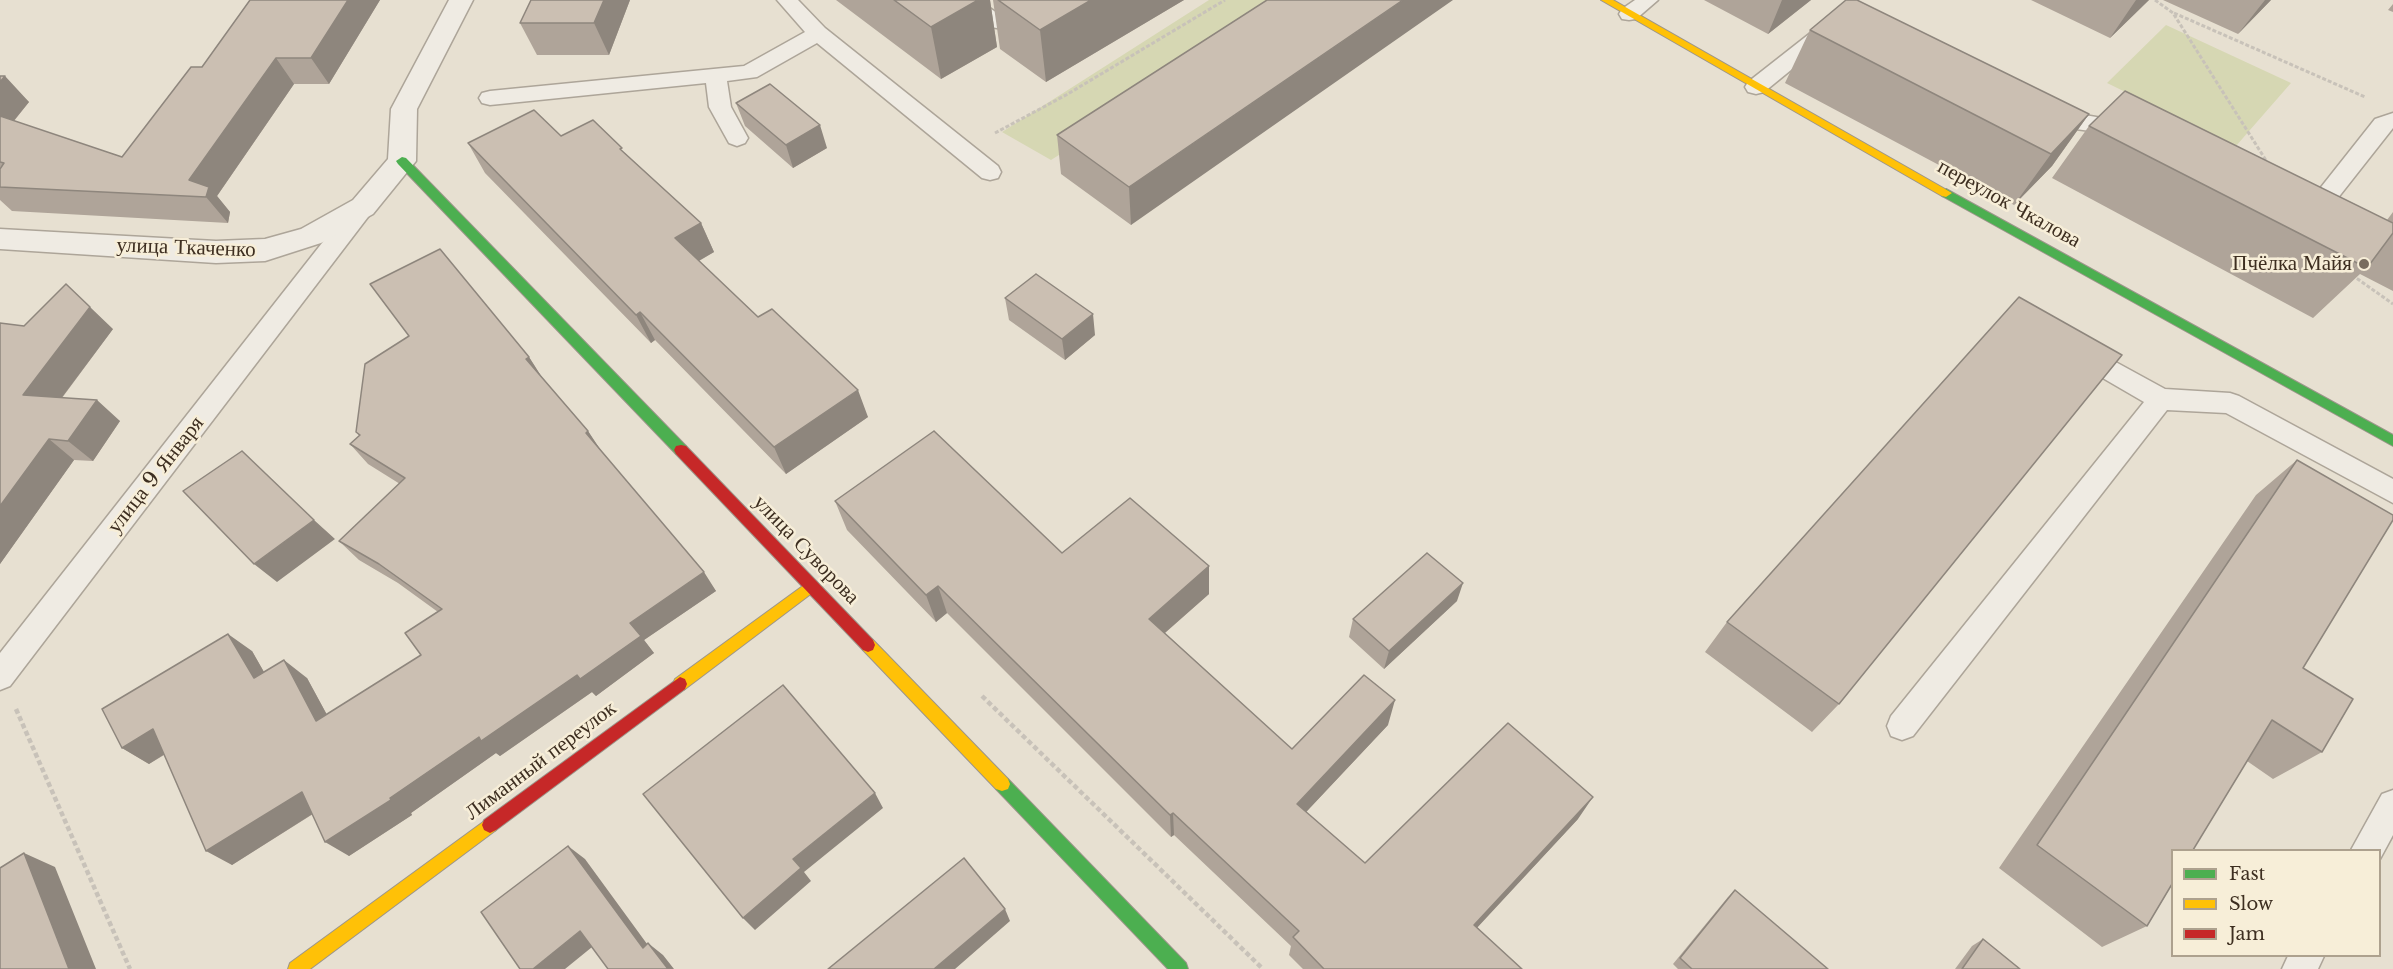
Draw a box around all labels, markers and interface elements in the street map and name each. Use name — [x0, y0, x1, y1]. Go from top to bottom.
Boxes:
street label: переулок Чкалова — [1933, 154, 2085, 254]
street label: улица Ткаченко — [116, 233, 256, 263]
place label: Пчёлка Майя — [2232, 251, 2352, 277]
marker: Пчёлка Майя — [2357, 257, 2371, 271]
street label: улица 9 Января — [102, 411, 210, 539]
street label: улица Суворова — [748, 490, 864, 610]
street label: Лиманный переулок — [461, 696, 621, 826]
legend — [2171, 849, 2381, 957]
text: Fast — [2229, 863, 2265, 885]
text: Slow — [2229, 893, 2273, 915]
text: Jam — [2229, 923, 2265, 945]

